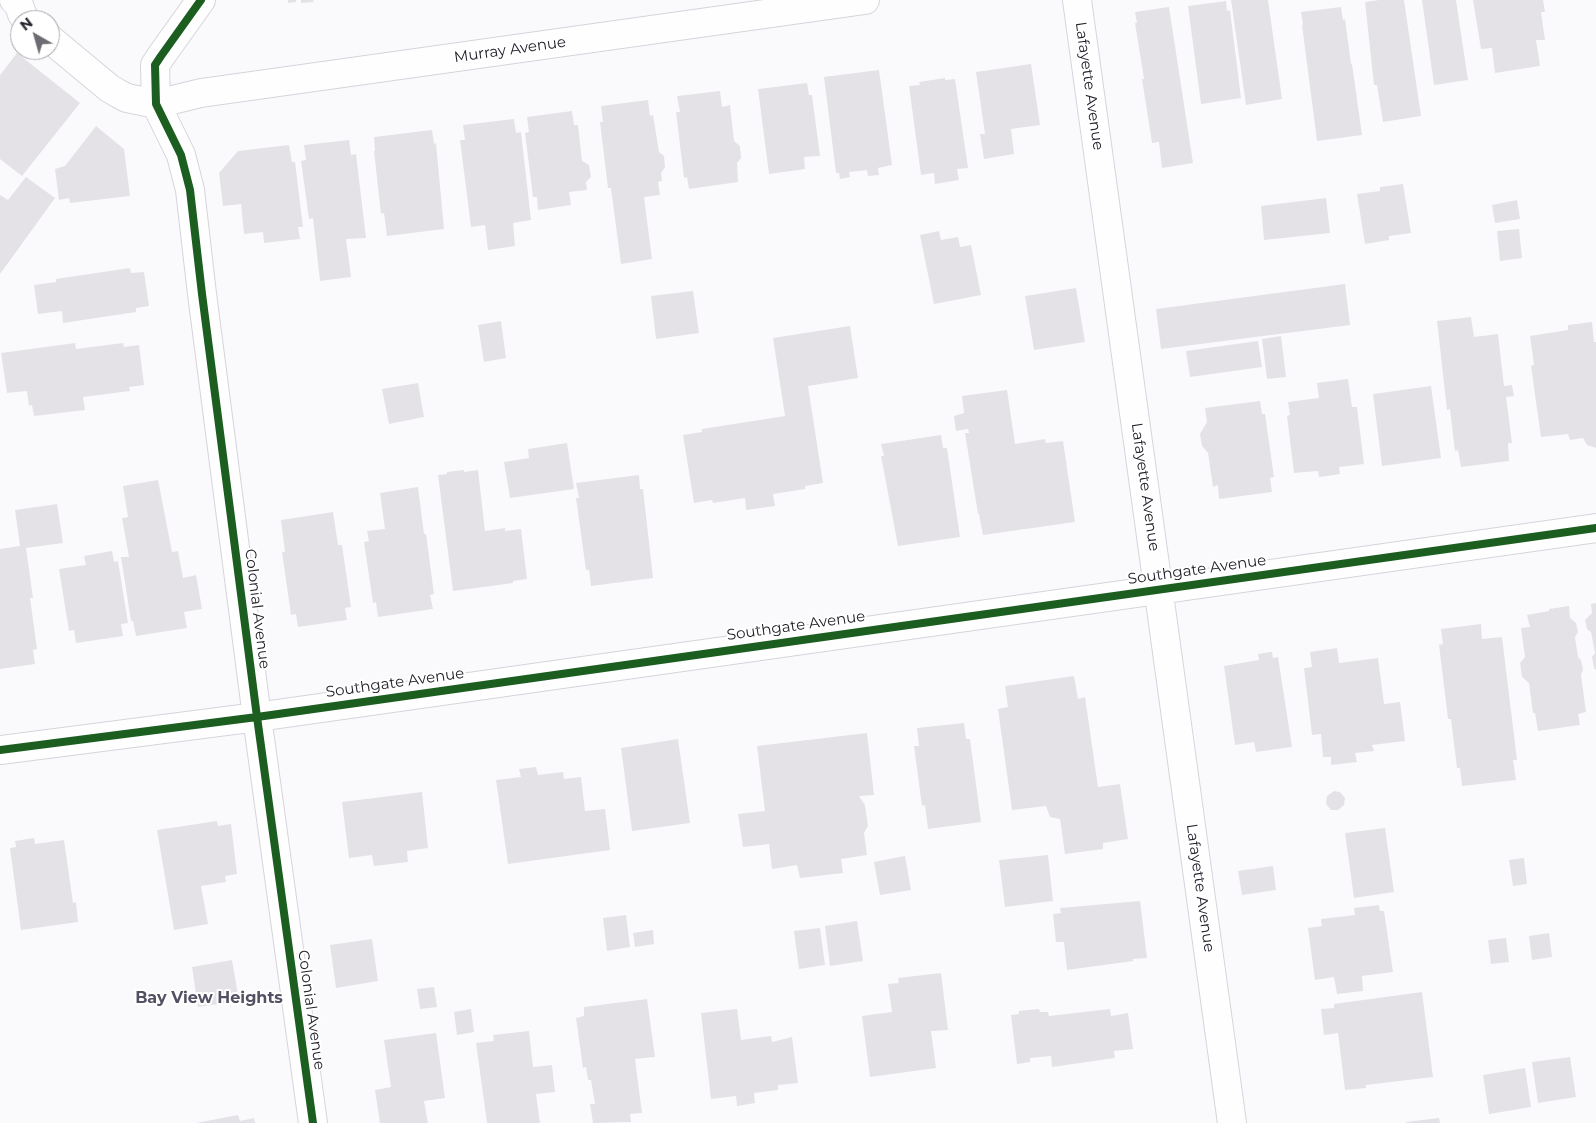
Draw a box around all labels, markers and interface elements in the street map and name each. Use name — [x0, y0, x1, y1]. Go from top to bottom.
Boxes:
north arrow — [10, 10, 60, 60]
text: N — [16, 13, 36, 35]
street label: Lafayette Avenue — [1071, 21, 1107, 151]
street label: Murray Avenue — [453, 33, 567, 67]
street label: Lafayette Avenue — [1127, 422, 1163, 552]
street label: Colonial Avenue — [241, 548, 273, 670]
street label: Southgate Avenue — [1127, 551, 1267, 589]
street label: Southgate Avenue — [726, 607, 866, 645]
street label: Southgate Avenue — [325, 664, 465, 702]
street label: Lafayette Avenue — [1182, 823, 1218, 953]
street label: Colonial Avenue — [294, 949, 328, 1071]
district label: Bay View Heights — [135, 988, 283, 1008]

